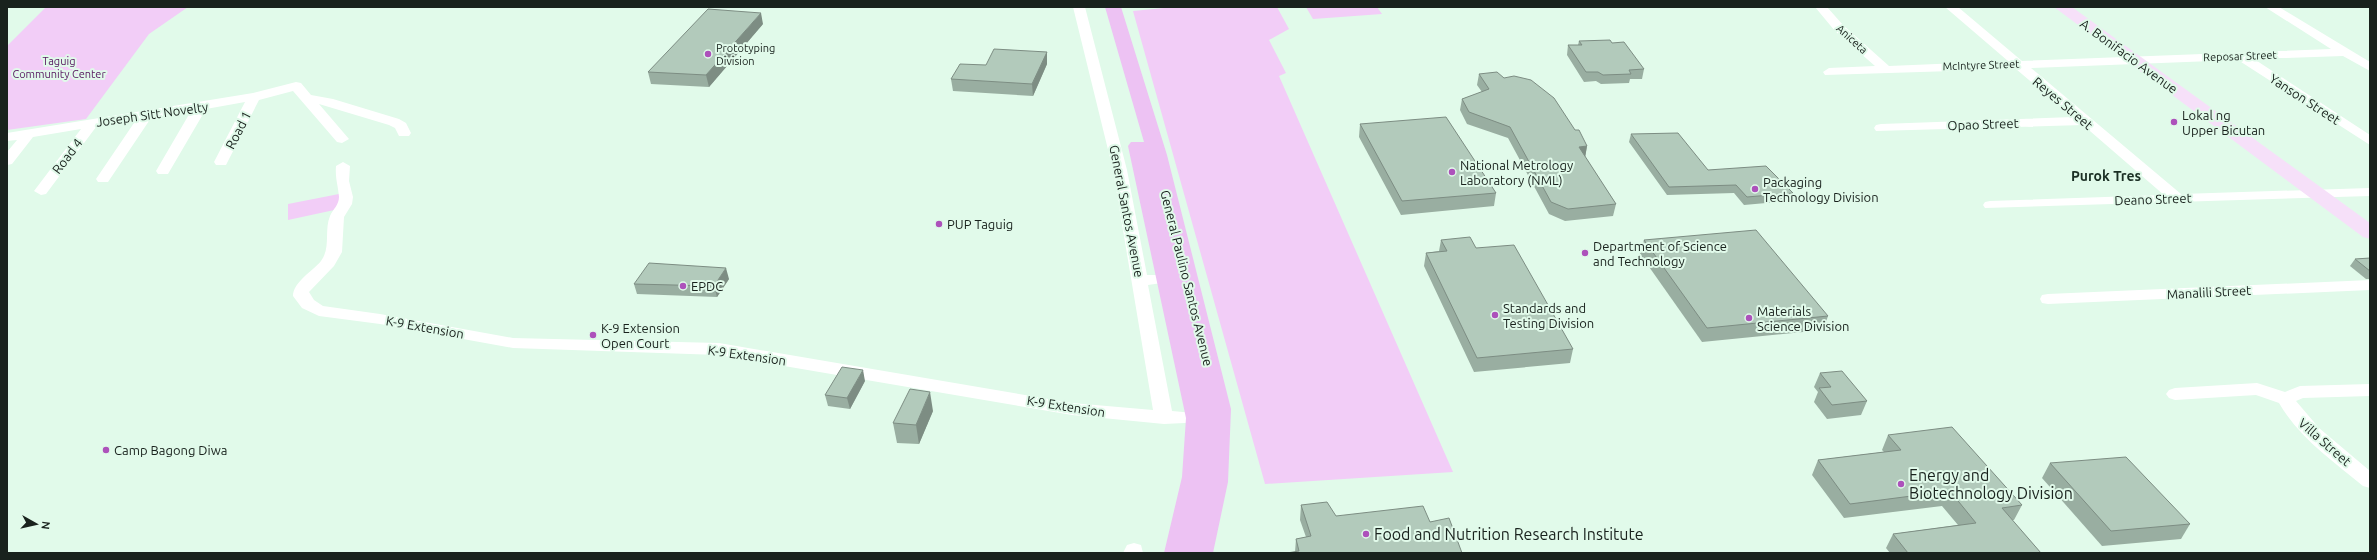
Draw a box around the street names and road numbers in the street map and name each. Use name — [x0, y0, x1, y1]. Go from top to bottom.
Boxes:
street label: A. Bonifacio Avenue — [2078, 16, 2180, 96]
street label: Aniceta — [1834, 22, 1870, 56]
street label: Reposar Street — [2203, 49, 2278, 63]
street label: McIntyre Street — [1942, 58, 2020, 72]
street label: Yanson Street — [2267, 71, 2343, 127]
street label: Reyes Street — [2030, 74, 2096, 132]
street label: Joseph Sitt Novelty — [95, 99, 209, 129]
street label: Road 1 — [223, 109, 253, 151]
street label: Opao Street — [1947, 116, 2019, 132]
street label: Road 4 — [49, 136, 85, 176]
street label: General Santos Avenue — [1107, 144, 1147, 278]
street label: General Paulino Santos Avenue — [1158, 189, 1216, 367]
street label: Deano Street — [2114, 191, 2192, 207]
street label: Manalili Street — [2166, 283, 2252, 301]
street label: K-9 Extension — [385, 313, 465, 341]
street label: K-9 Extension — [707, 343, 787, 367]
street label: K-9 Extension — [1026, 393, 1106, 419]
street label: Villa Street — [2296, 416, 2354, 468]

